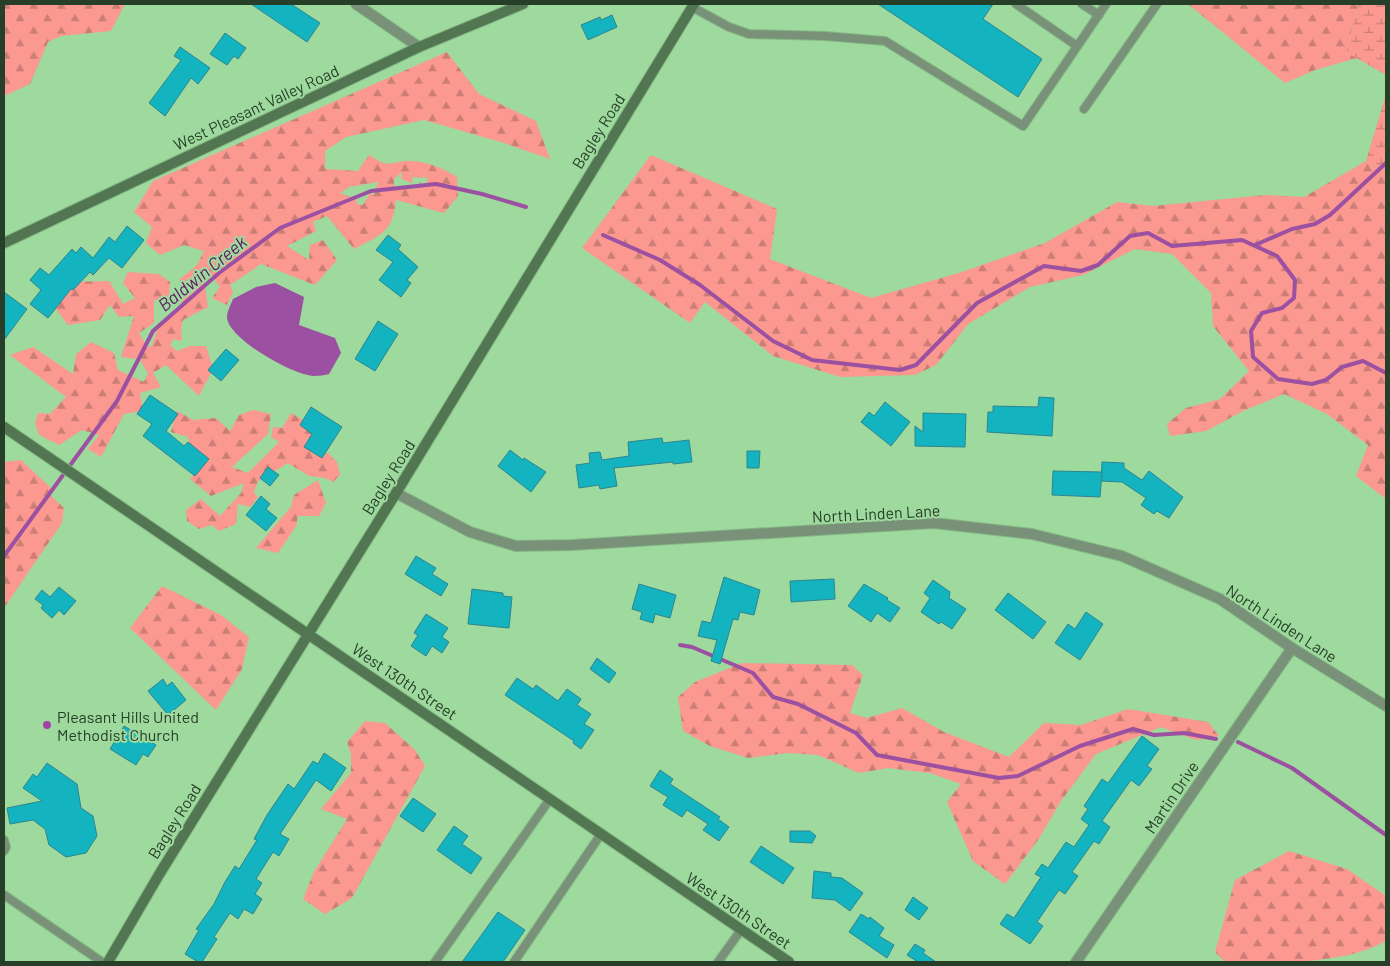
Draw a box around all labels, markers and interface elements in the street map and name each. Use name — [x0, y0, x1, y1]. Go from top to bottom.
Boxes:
street label: West Pleasant Valley Road — [170, 60, 342, 154]
street label: Bagley Road — [568, 90, 628, 172]
water label: Baldwin Creek — [153, 230, 251, 315]
street label: Bagley Road — [358, 436, 418, 518]
street label: North Linden Lane — [811, 500, 941, 526]
street label: North Linden Lane — [1223, 580, 1341, 666]
street label: West 130th Street — [349, 639, 461, 723]
place label: Pleasant Hills United Methodist Church — [57, 707, 199, 744]
marker: Pleasant Hills United Methodist Church — [41, 719, 53, 731]
street label: Martin Drive — [1140, 757, 1202, 837]
street label: Bagley Road — [144, 780, 204, 862]
street label: West 130th Street — [683, 868, 795, 952]

